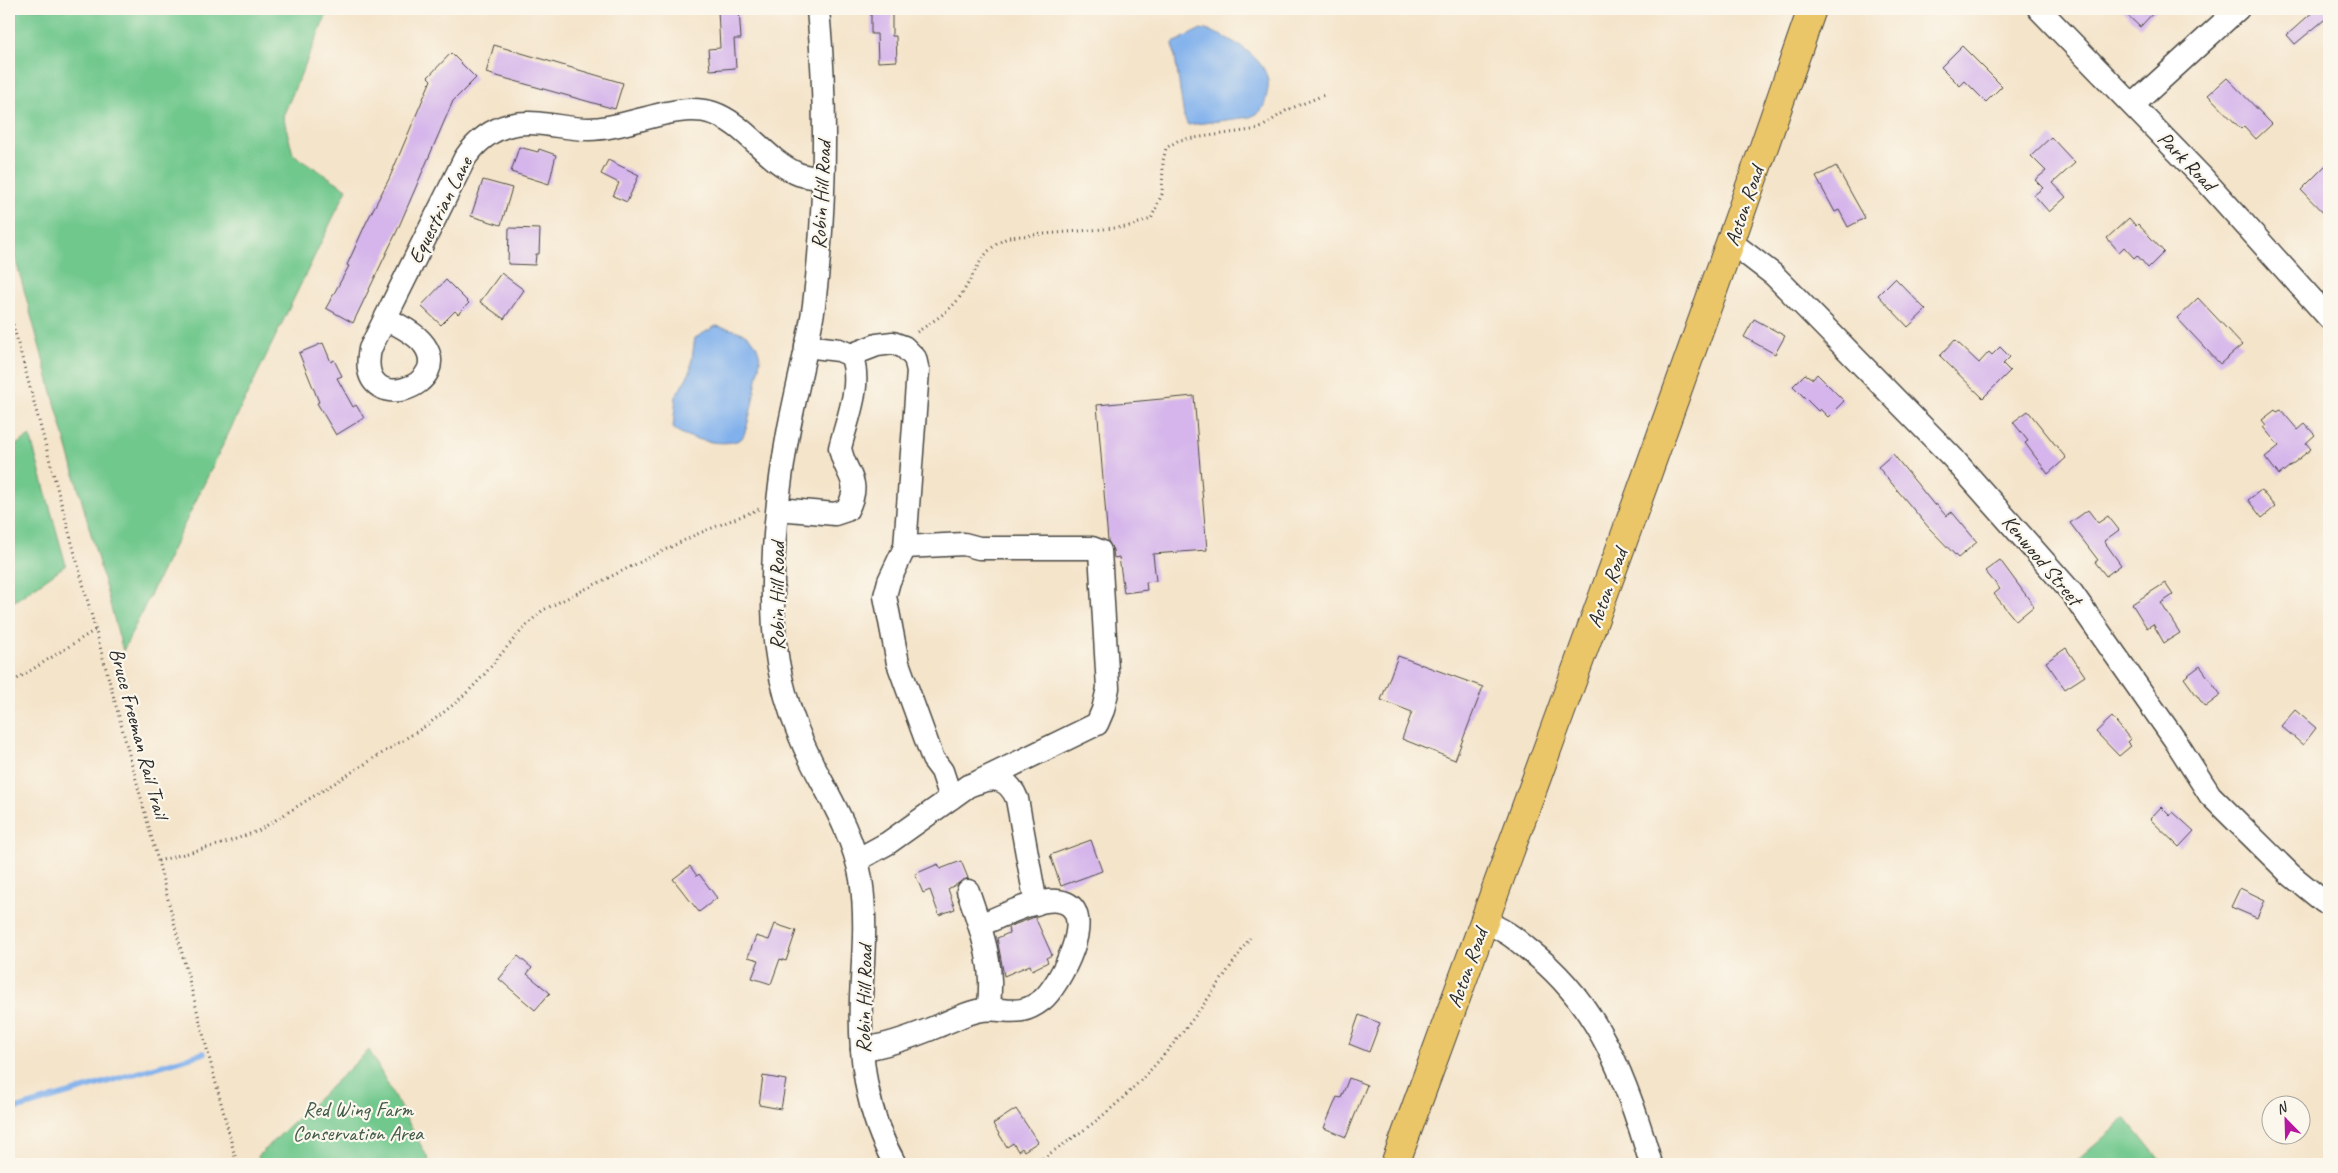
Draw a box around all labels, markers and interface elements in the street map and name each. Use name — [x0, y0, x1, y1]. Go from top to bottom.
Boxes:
street label: Park Road — [2152, 126, 2224, 198]
street label: Robin Hill Road — [805, 136, 837, 250]
street label: Equestrian Lane — [402, 151, 479, 268]
street label: Acton Road — [1718, 159, 1771, 249]
street label: Kenwood Street — [1996, 509, 2089, 613]
street label: Robin Hill Road — [764, 538, 790, 650]
street label: Acton Road — [1581, 541, 1635, 631]
street label: Bruce Freeman Rail Trail — [104, 645, 175, 824]
street label: Acton Road — [1441, 921, 1495, 1011]
street label: Robin Hill Road — [850, 941, 878, 1053]
park label: Red Wing Farm Conservation Area — [293, 1096, 425, 1146]
north arrow — [2260, 1096, 2310, 1146]
text: N — [2274, 1098, 2291, 1118]

